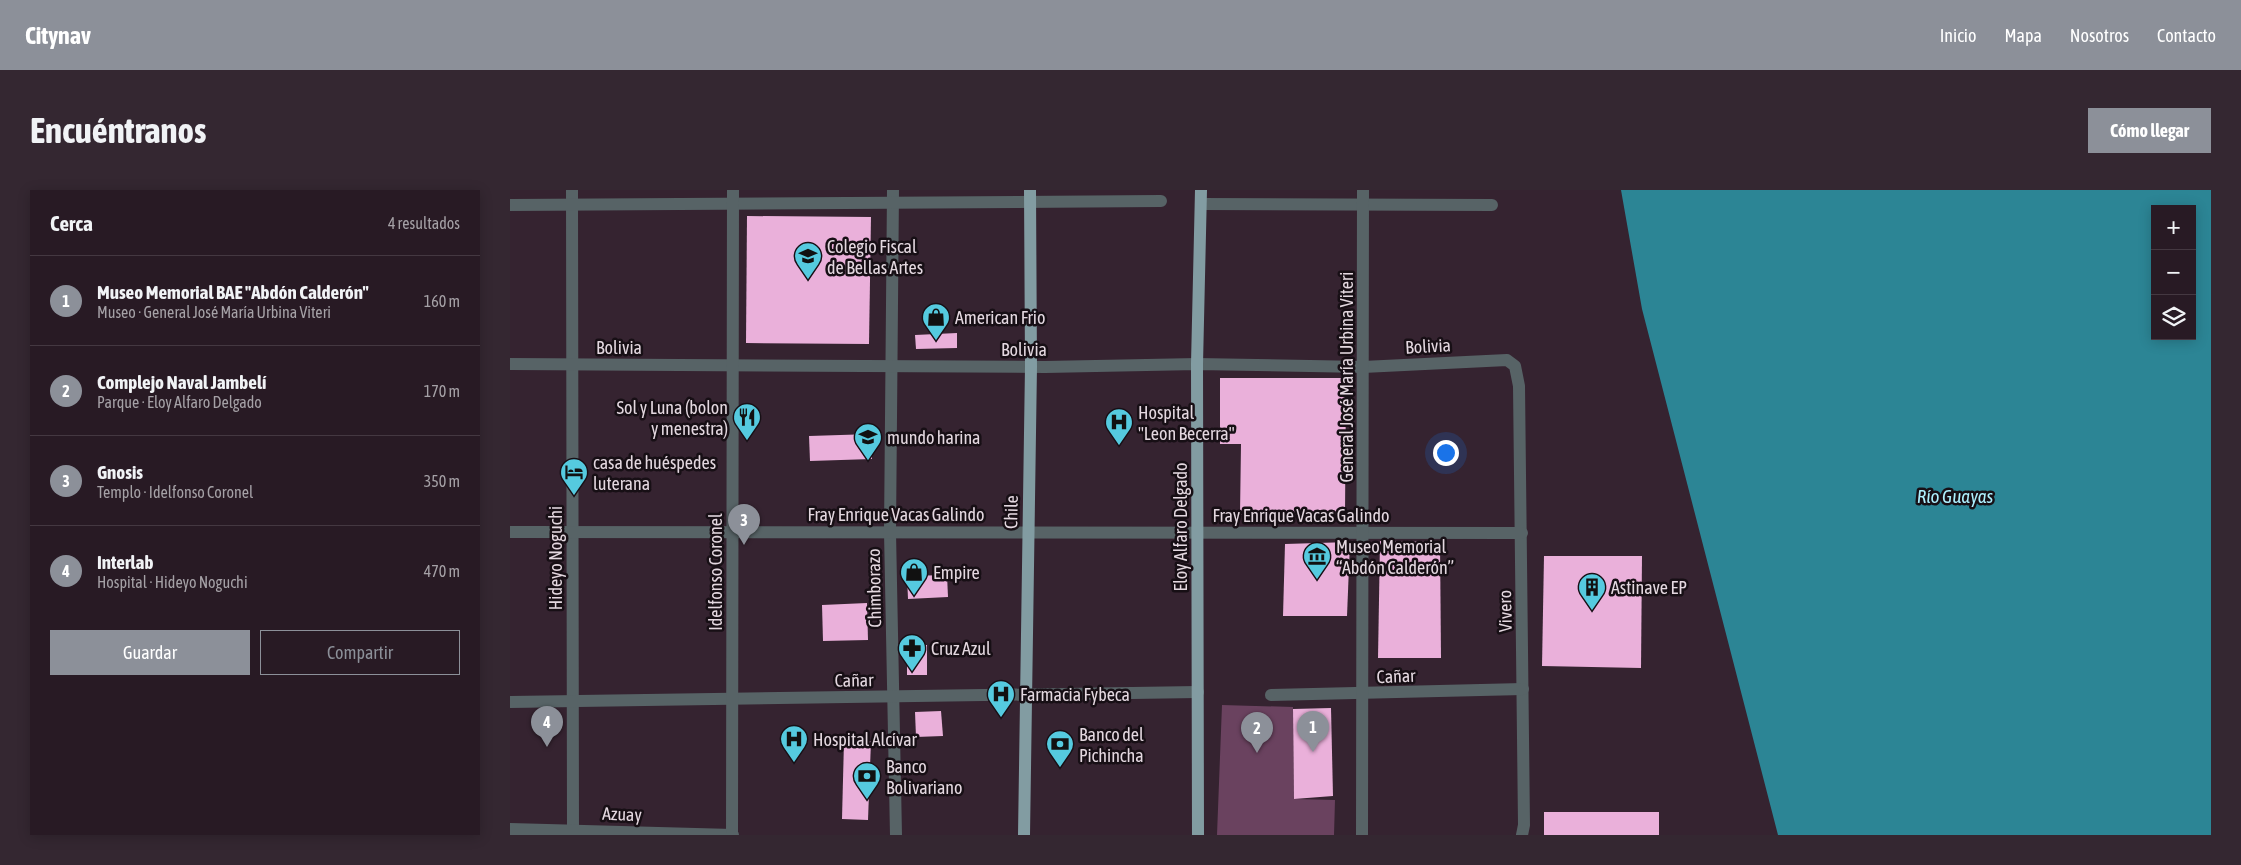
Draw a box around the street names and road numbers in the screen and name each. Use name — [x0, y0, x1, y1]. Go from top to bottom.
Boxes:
street label: General José María Urbina Viteri — [1336, 272, 1357, 482]
street label: Bolivia — [1405, 334, 1451, 358]
street label: Bolivia — [596, 337, 642, 358]
street label: Bolivia — [1001, 339, 1047, 360]
street label: Eloy Alfaro Delgado — [1170, 462, 1191, 592]
street label: Chile — [1000, 495, 1022, 529]
street label: Fray Enrique Vacas Galindo — [808, 504, 984, 525]
street label: Fray Enrique Vacas Galindo — [1213, 505, 1389, 526]
street label: Hideyo Noguchi — [545, 506, 566, 610]
street label: Idelfonso Coronel — [705, 513, 726, 631]
street label: Chimborazo — [863, 548, 885, 628]
street label: Vivero — [1494, 590, 1516, 632]
street label: Cañar — [1376, 665, 1416, 687]
street label: Cañar — [834, 669, 874, 691]
street label: Azuay — [602, 803, 642, 825]

